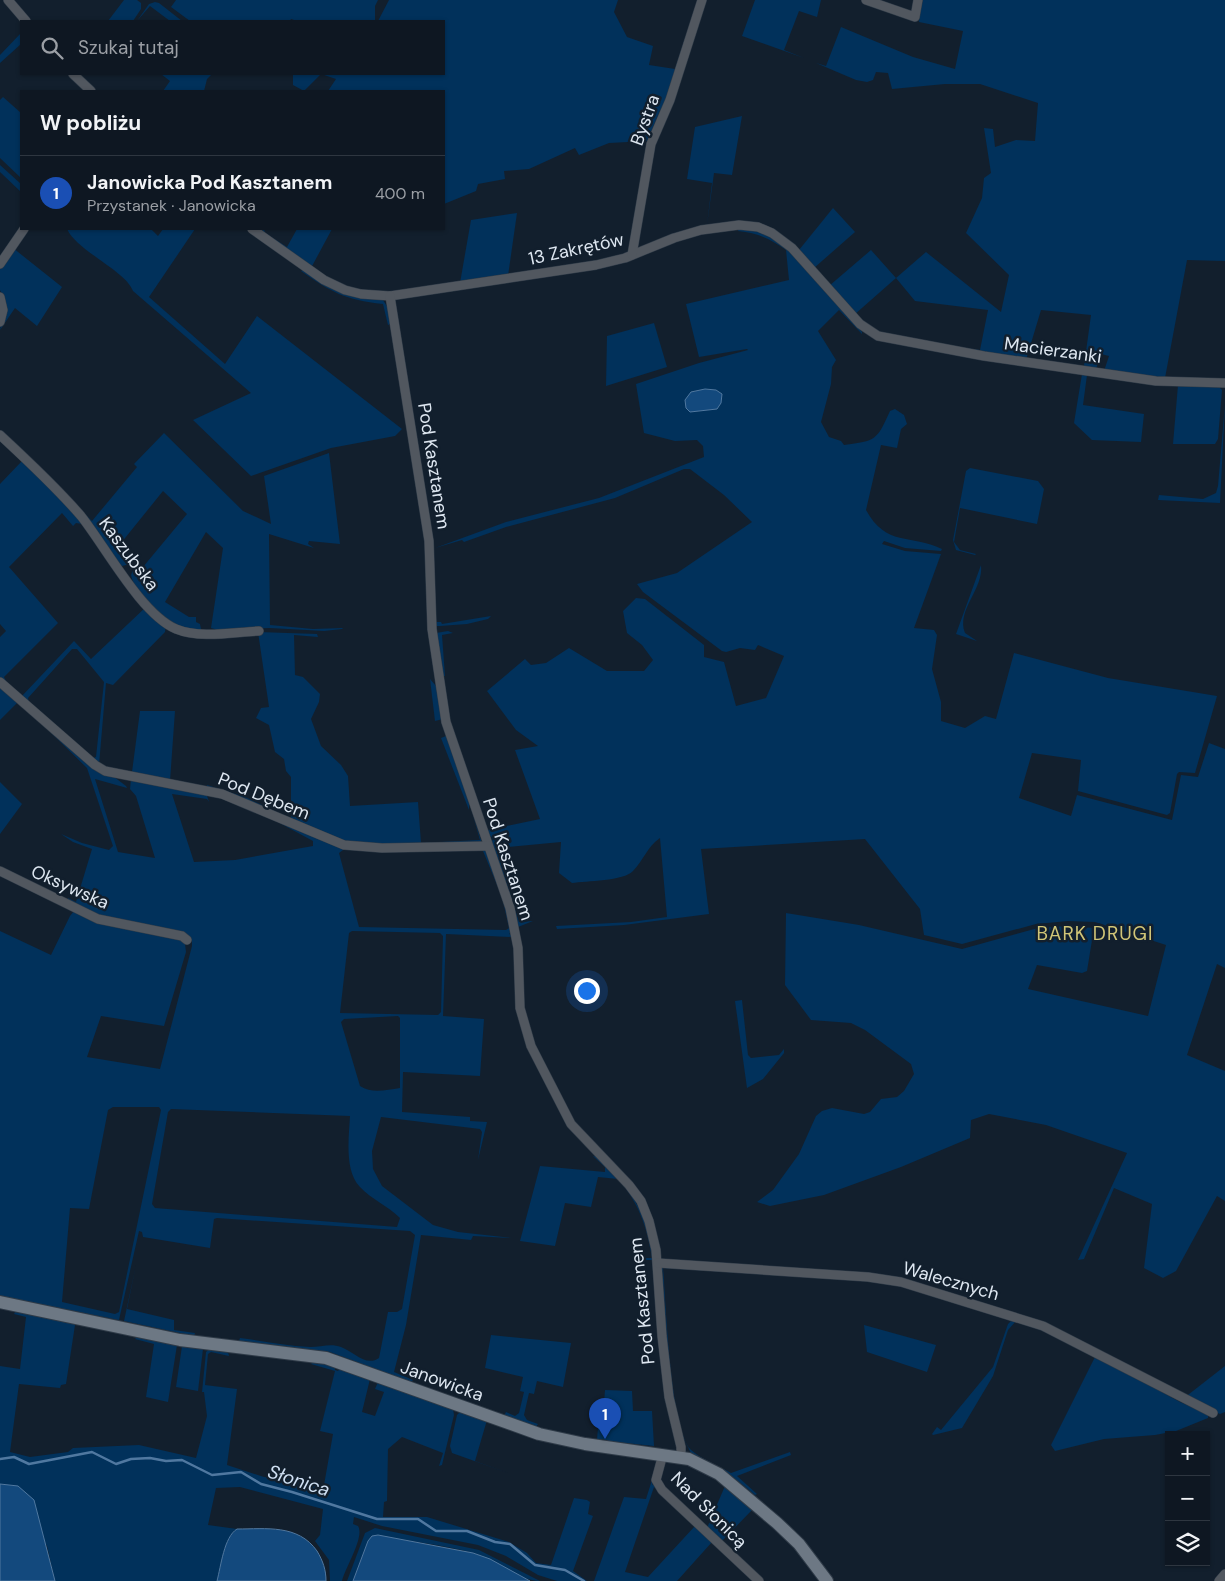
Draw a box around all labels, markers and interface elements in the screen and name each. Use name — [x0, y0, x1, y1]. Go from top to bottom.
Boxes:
search box — [20, 20, 445, 75]
icon: search — [38, 34, 66, 62]
text: Szukaj tutaj — [78, 35, 179, 60]
street label: Bystra — [625, 91, 665, 149]
text: W pobliżu — [40, 109, 141, 137]
text: Janowicka Pod Kasztanem — [87, 170, 332, 195]
text: 1 — [53, 183, 59, 204]
text: 400 m — [375, 183, 425, 204]
text: Przystanek · Janowicka — [87, 195, 256, 216]
street label: 13 Zakrętów — [526, 227, 626, 271]
street label: Macierzanki — [1003, 331, 1103, 369]
street label: Pod Kasztanem — [412, 401, 456, 531]
street label: Kaszubska — [93, 512, 165, 596]
street label: Pod Dębem — [215, 767, 313, 825]
street label: Pod Kasztanem — [477, 795, 539, 923]
street label: Oksywska — [27, 859, 113, 915]
district label: BARK DRUGI — [1037, 921, 1153, 946]
your location — [574, 978, 600, 1004]
street label: Pod Kasztanem — [623, 1236, 661, 1366]
street label: Walecznych — [900, 1256, 1002, 1306]
street label: Janowicka — [397, 1355, 487, 1407]
pin: 1 — [589, 1398, 621, 1439]
map controls — [1165, 1431, 1210, 1566]
button: + — [1165, 1431, 1210, 1476]
water label: Słonica — [265, 1459, 333, 1502]
street label: Nad Słonicą — [666, 1467, 752, 1553]
button: − — [1165, 1476, 1210, 1521]
button: layers — [1165, 1521, 1210, 1566]

